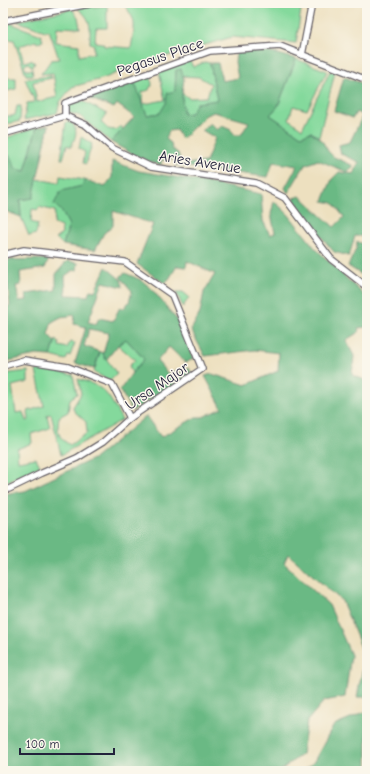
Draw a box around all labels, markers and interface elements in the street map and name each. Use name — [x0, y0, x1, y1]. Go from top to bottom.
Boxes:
street label: Pegasus Place — [114, 34, 206, 80]
street label: Aries Avenue — [158, 147, 243, 177]
street label: Ursa Major — [122, 358, 192, 414]
scale bar — [20, 730, 114, 756]
text: 100 m — [26, 737, 59, 751]

